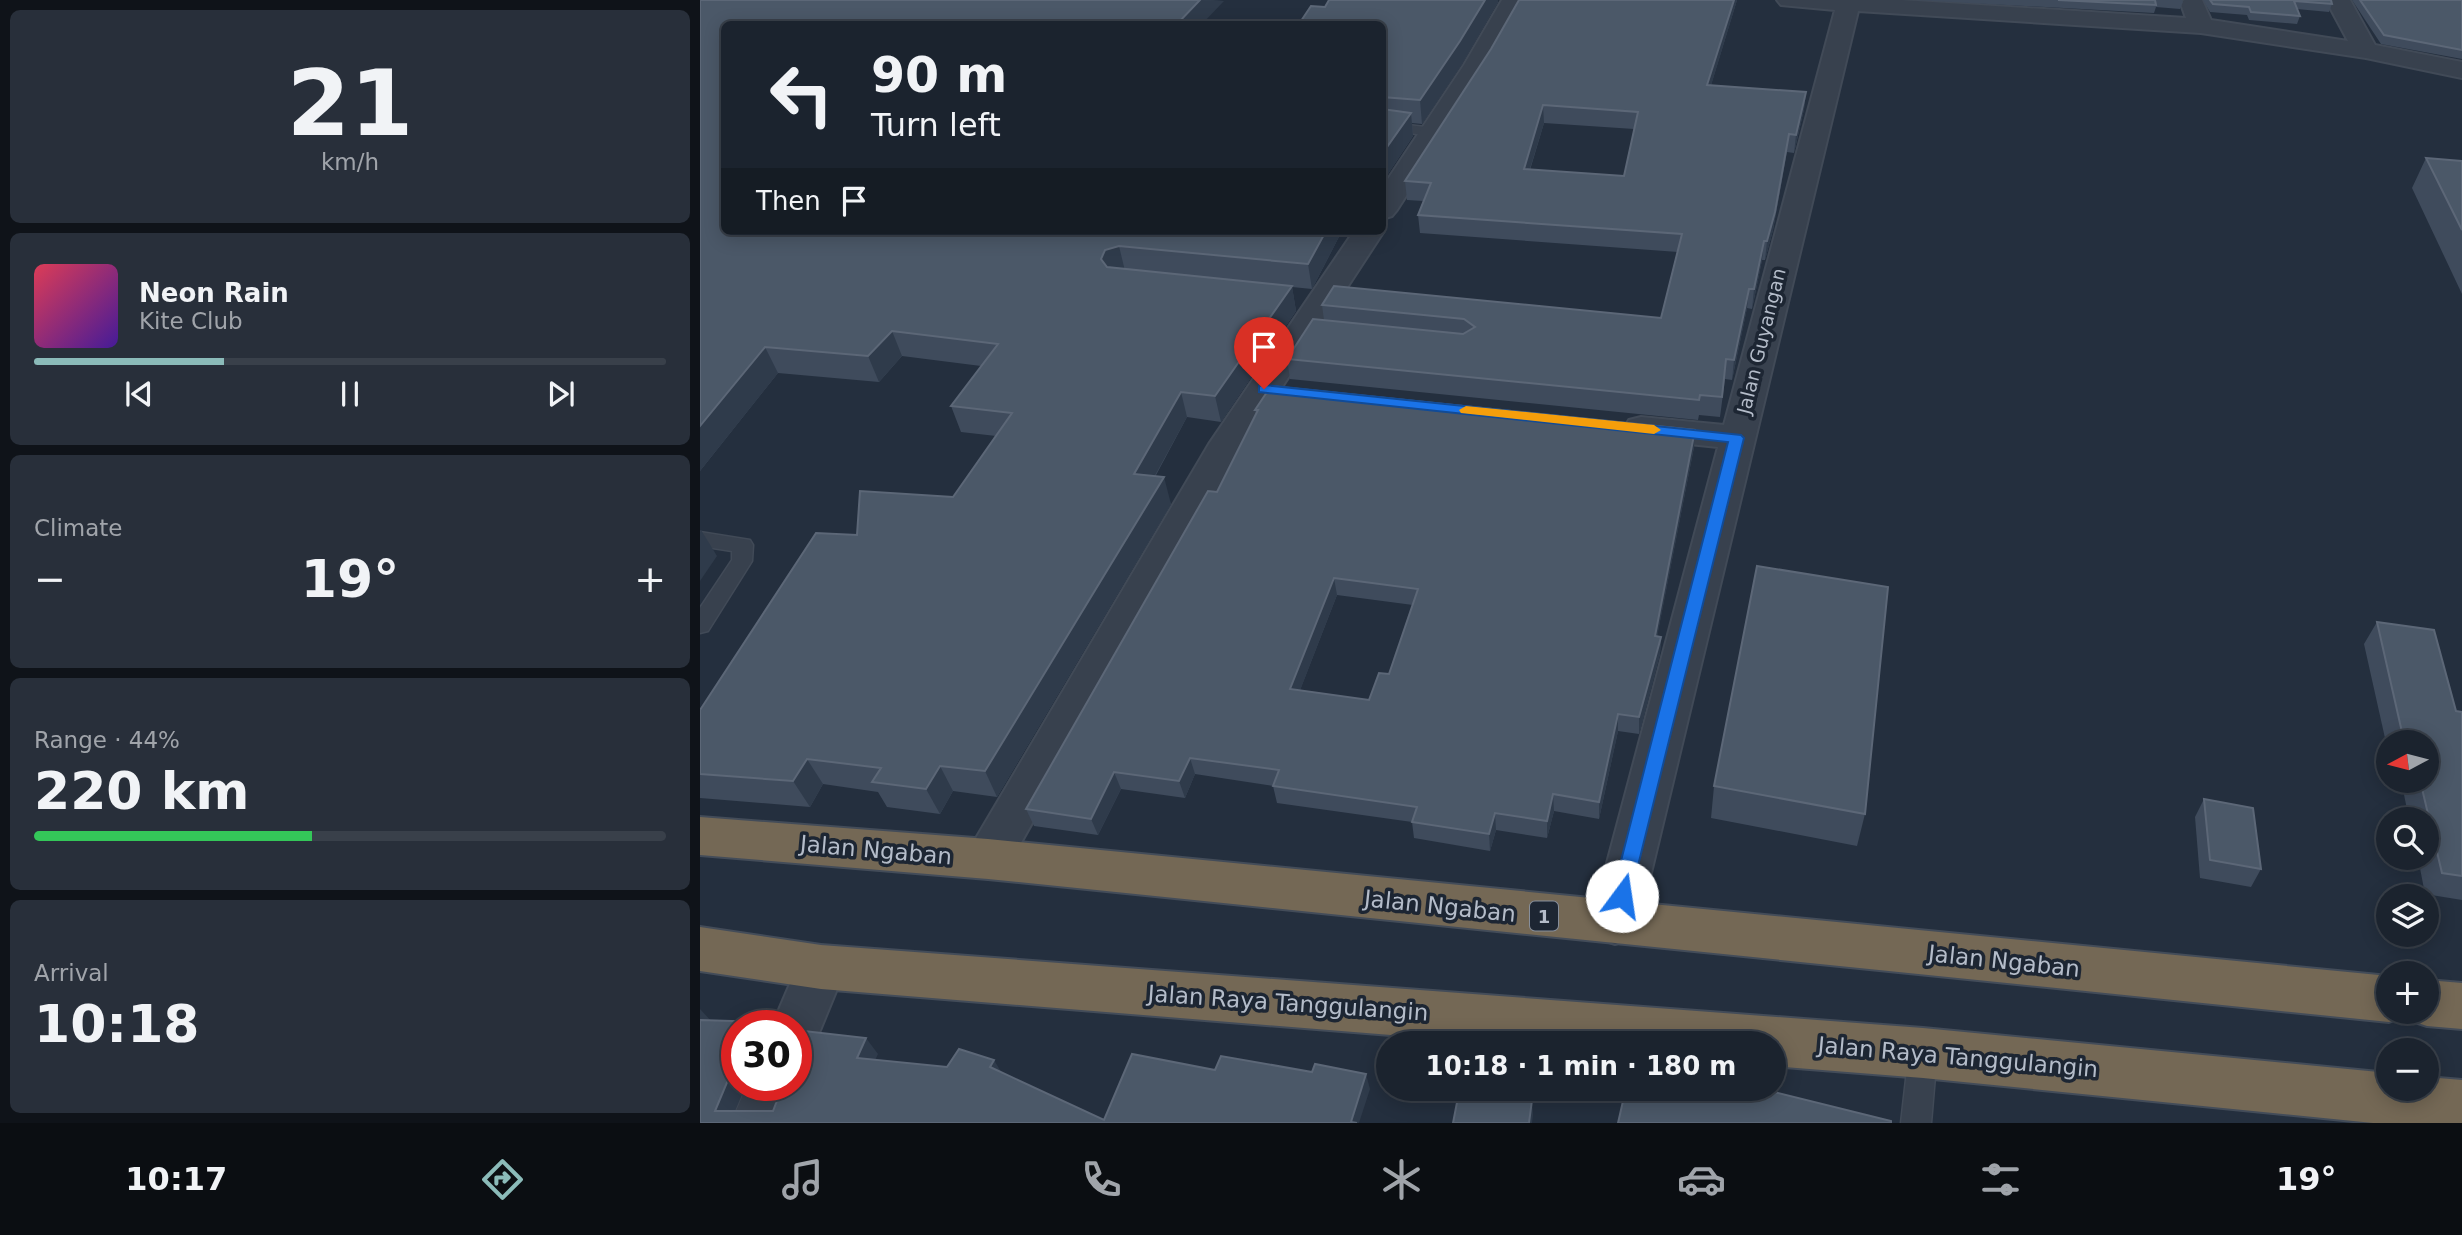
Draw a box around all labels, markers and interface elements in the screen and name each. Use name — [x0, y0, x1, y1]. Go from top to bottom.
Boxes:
text: 90 m — [871, 47, 1007, 104]
icon: left — [756, 49, 847, 140]
text: 21 — [287, 51, 413, 156]
text: Turn left — [871, 106, 1001, 144]
text: km/h — [321, 149, 379, 175]
icon: arrive — [835, 182, 873, 220]
text: Then — [756, 186, 821, 216]
street label: Jalan Guyangan — [1732, 266, 1790, 417]
text: Neon Rain — [139, 278, 289, 308]
text: Kite Club — [139, 308, 243, 334]
pin — [1234, 317, 1294, 389]
icon: arrive — [1245, 328, 1283, 366]
icon: previous — [120, 375, 158, 413]
icon: pause — [331, 375, 369, 413]
icon: next — [542, 375, 580, 413]
text: Climate — [34, 515, 123, 541]
text: 19° — [301, 549, 399, 609]
text: − — [34, 557, 66, 601]
text: + — [634, 557, 666, 601]
text: Range · 44% — [34, 727, 180, 753]
north arrow — [2376, 730, 2440, 793]
map controls — [2376, 730, 2439, 1101]
text: 220 km — [34, 761, 249, 821]
button: search — [2376, 807, 2439, 870]
street label: Jalan Ngaban — [797, 830, 953, 870]
position arrow — [1585, 859, 1659, 933]
button: layers — [2376, 884, 2439, 947]
street label: Jalan Ngaban — [1361, 885, 1517, 927]
road number: 1 — [1530, 902, 1558, 931]
street label: Jalan Ngaban — [1925, 940, 2081, 982]
text: Arrival — [34, 960, 109, 986]
button: + — [2376, 961, 2439, 1024]
street label: Jalan Raya Tanggulangin — [1145, 980, 1429, 1026]
text: 10:18 — [34, 994, 200, 1054]
speed limit sign: 30 — [721, 1010, 812, 1101]
street label: Jalan Raya Tanggulangin — [1815, 1032, 2099, 1082]
button: − — [2376, 1038, 2439, 1101]
text: 10:18 · 1 min · 180 m — [1426, 1051, 1736, 1081]
icon: directions — [478, 1155, 527, 1204]
icon: music — [778, 1155, 827, 1204]
icon: phone — [1077, 1155, 1126, 1204]
icon: climate — [1377, 1155, 1426, 1204]
icon: car — [1677, 1155, 1726, 1204]
icon: filters — [1976, 1155, 2025, 1204]
text: 10:17 — [125, 1160, 227, 1198]
text: 19° — [2276, 1160, 2337, 1198]

